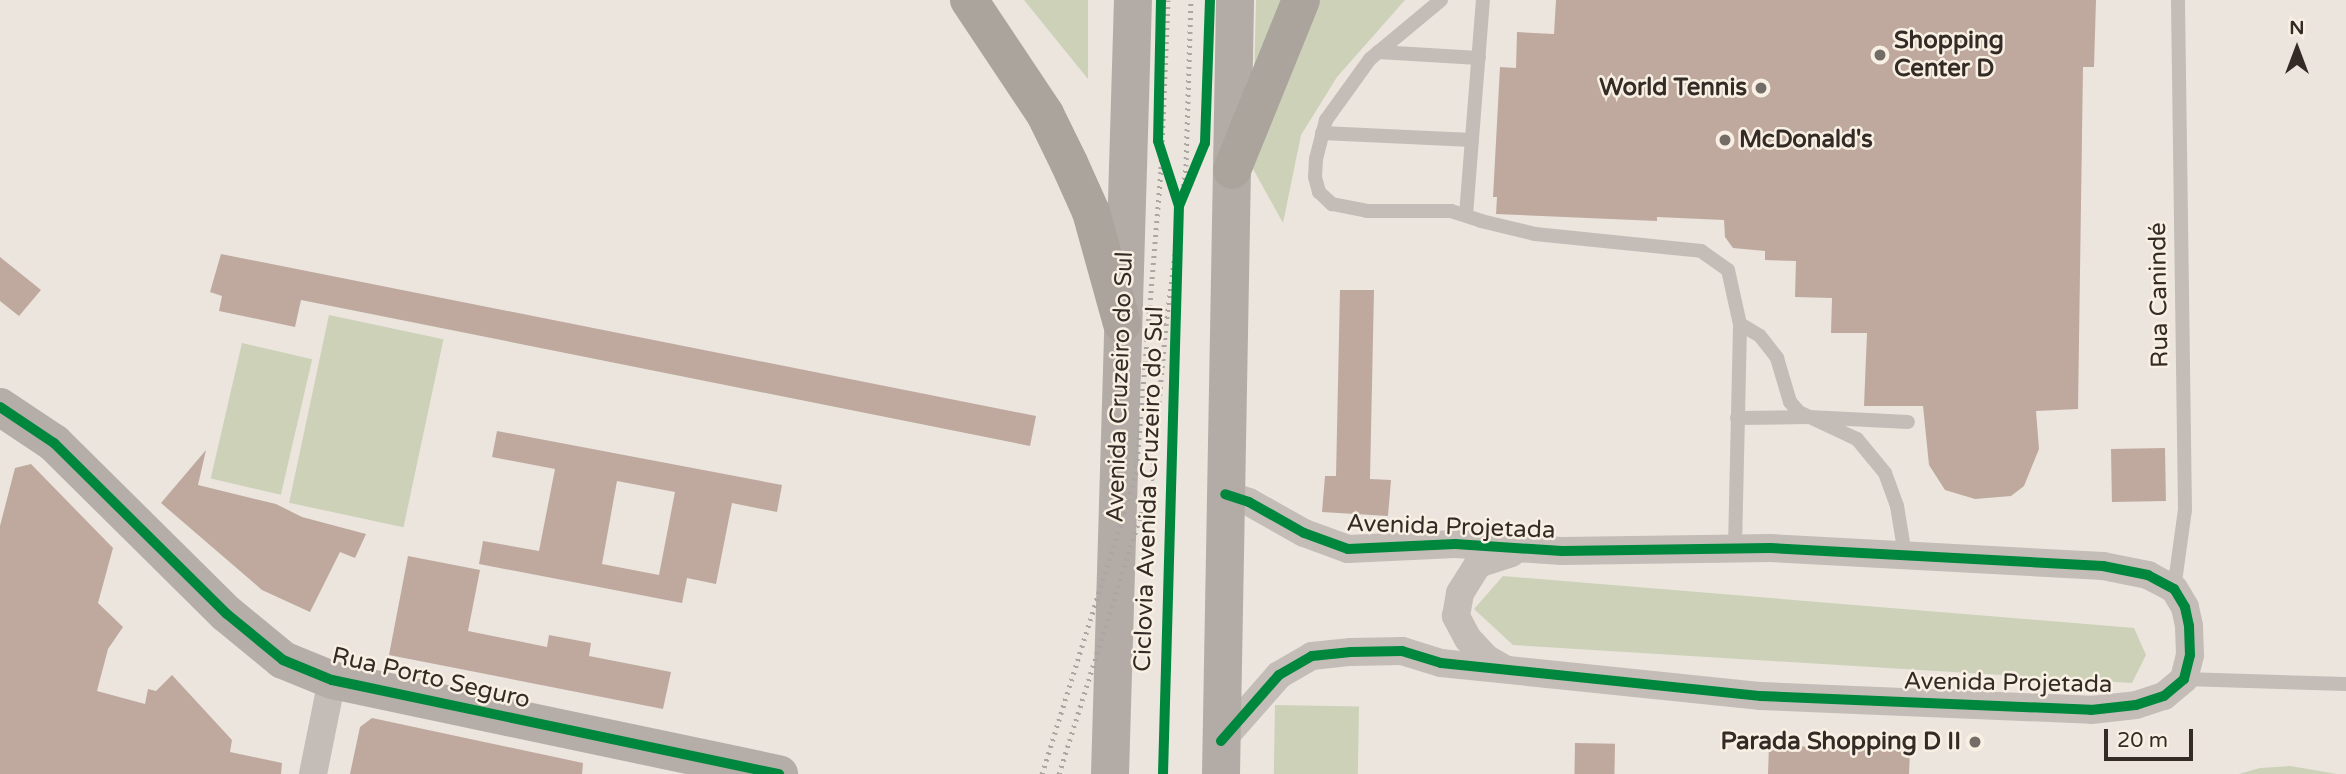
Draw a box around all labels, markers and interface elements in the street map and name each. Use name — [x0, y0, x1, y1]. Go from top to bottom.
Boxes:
north arrow — [2262, 14, 2332, 84]
text: N — [2289, 17, 2305, 39]
place label: Shopping Center D — [1894, 27, 2004, 83]
marker: Shopping Center D — [1872, 47, 1888, 63]
place label: World Tennis — [1599, 74, 1747, 102]
marker: World Tennis — [1753, 80, 1769, 96]
place label: McDonald's — [1739, 126, 1873, 154]
marker: McDonald's — [1717, 132, 1733, 148]
street label: Rua Canindé — [2143, 222, 2175, 368]
street label: Avenida Cruzeiro do Sul — [1101, 251, 1139, 523]
street label: Ciclovia Avenida Cruzeiro do Sul — [1128, 306, 1170, 672]
street label: Avenida Projetada — [1346, 509, 1556, 545]
street label: Rua Porto Seguro — [329, 641, 533, 715]
street label: Avenida Projetada — [1903, 667, 2113, 699]
scale bar — [2108, 714, 2197, 758]
place label: Parada Shopping D II — [1720, 728, 1961, 756]
text: 20 m — [2117, 728, 2168, 753]
marker: Parada Shopping D II — [1967, 734, 1983, 750]

